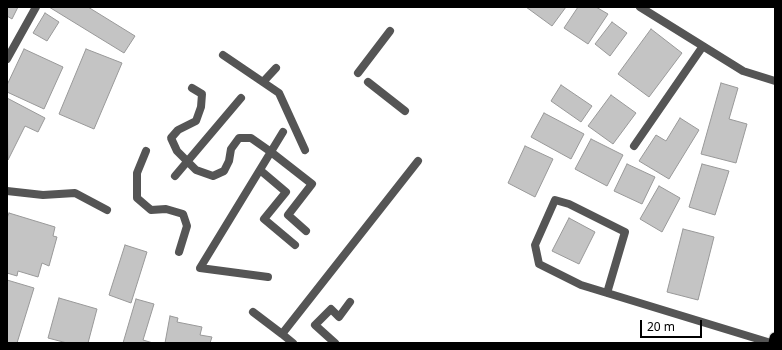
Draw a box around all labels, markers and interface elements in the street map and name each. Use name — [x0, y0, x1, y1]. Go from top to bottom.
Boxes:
scale bar — [642, 312, 704, 338]
text: 20 m — [647, 318, 675, 335]

